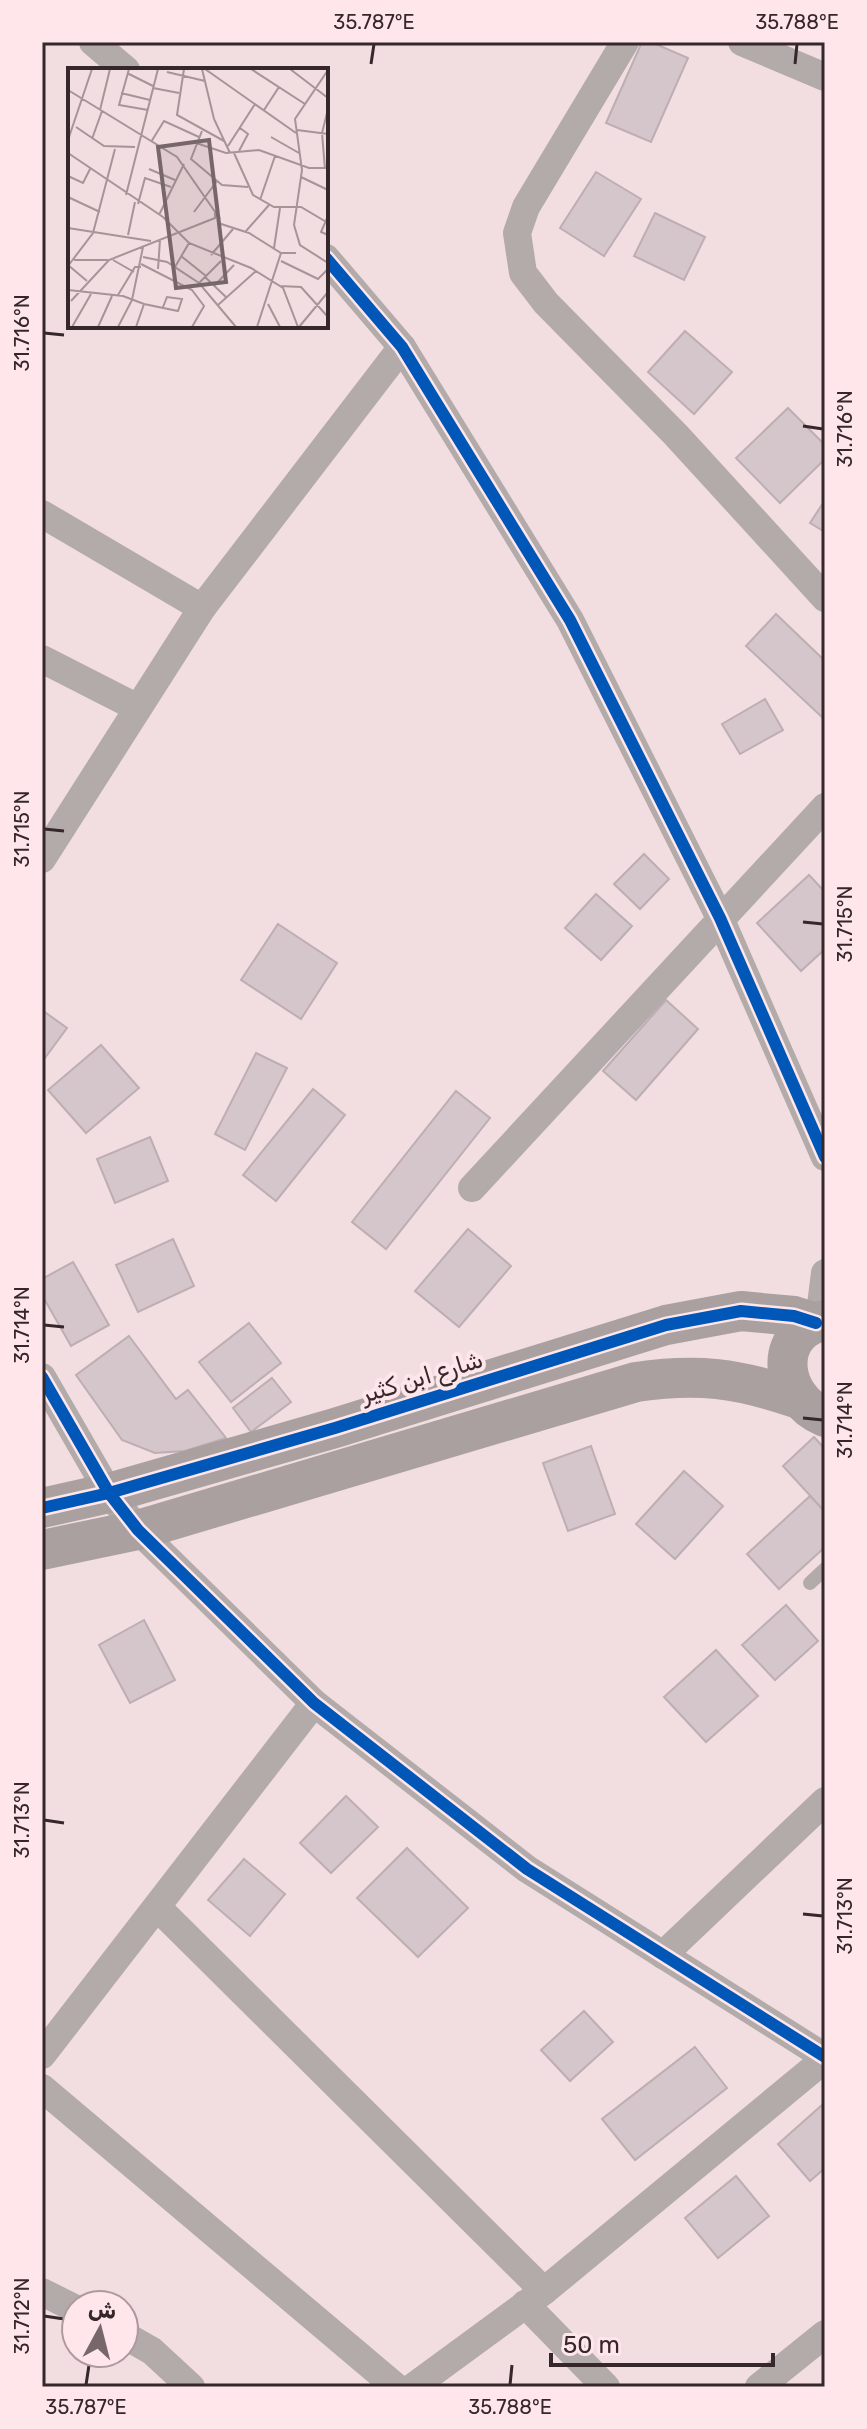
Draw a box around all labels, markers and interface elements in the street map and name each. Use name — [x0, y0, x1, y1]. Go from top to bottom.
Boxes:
text: 35.787°E — [333, 10, 415, 34]
text: 35.788°E — [755, 10, 839, 34]
inset map — [68, 68, 328, 328]
text: 31.716°N — [10, 294, 34, 372]
text: 31.716°N — [833, 390, 857, 468]
text: 31.715°N — [10, 790, 34, 868]
text: 31.715°N — [833, 885, 857, 963]
text: 31.714°N — [10, 1286, 34, 1364]
street label: شارع ابن كثير — [356, 1345, 487, 1411]
text: 31.714°N — [833, 1381, 857, 1459]
text: 31.713°N — [10, 1781, 34, 1859]
text: 31.713°N — [833, 1877, 857, 1955]
text: 31.712°N — [10, 2278, 34, 2354]
north arrow — [60, 2289, 140, 2369]
text: ش — [87, 2295, 118, 2325]
scale bar — [551, 2317, 773, 2367]
text: 50 m — [563, 2331, 620, 2359]
text: 35.787°E — [45, 2395, 127, 2419]
text: 35.788°E — [468, 2395, 552, 2419]

